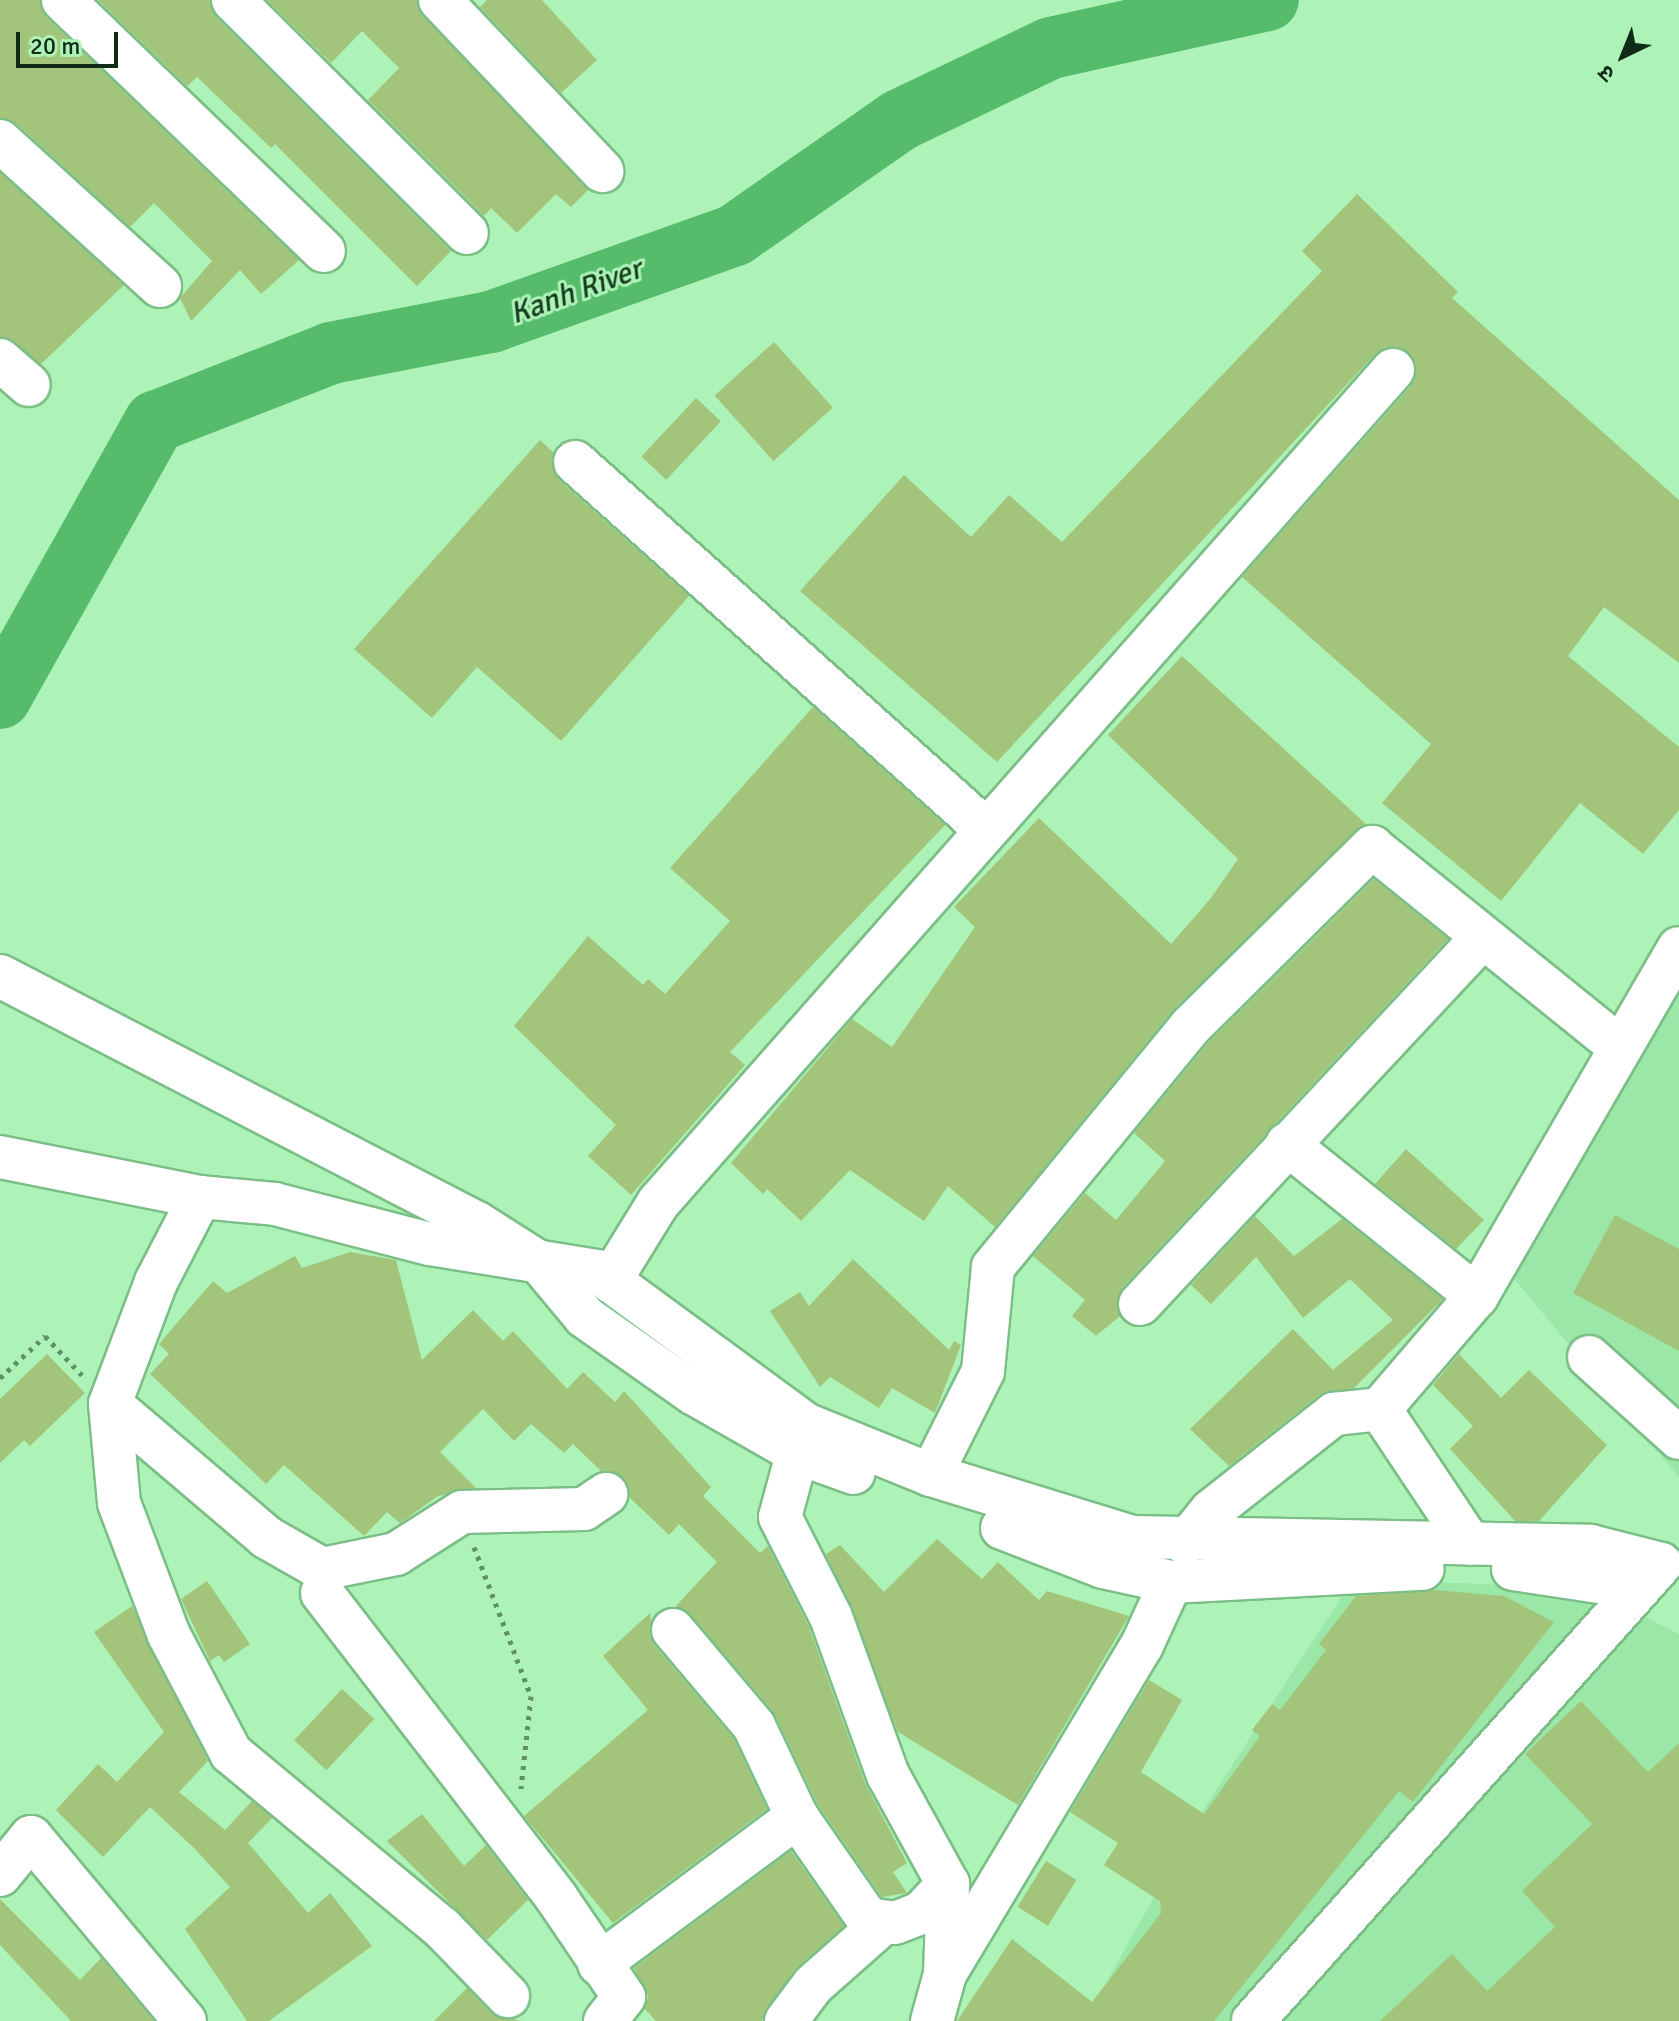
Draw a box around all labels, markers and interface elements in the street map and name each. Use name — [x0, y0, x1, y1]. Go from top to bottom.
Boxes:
scale bar — [20, 16, 122, 66]
north arrow — [1583, 16, 1663, 96]
text: 20 m — [30, 31, 80, 61]
text: उ — [1592, 60, 1620, 88]
water label: Kanh River — [505, 252, 647, 332]

